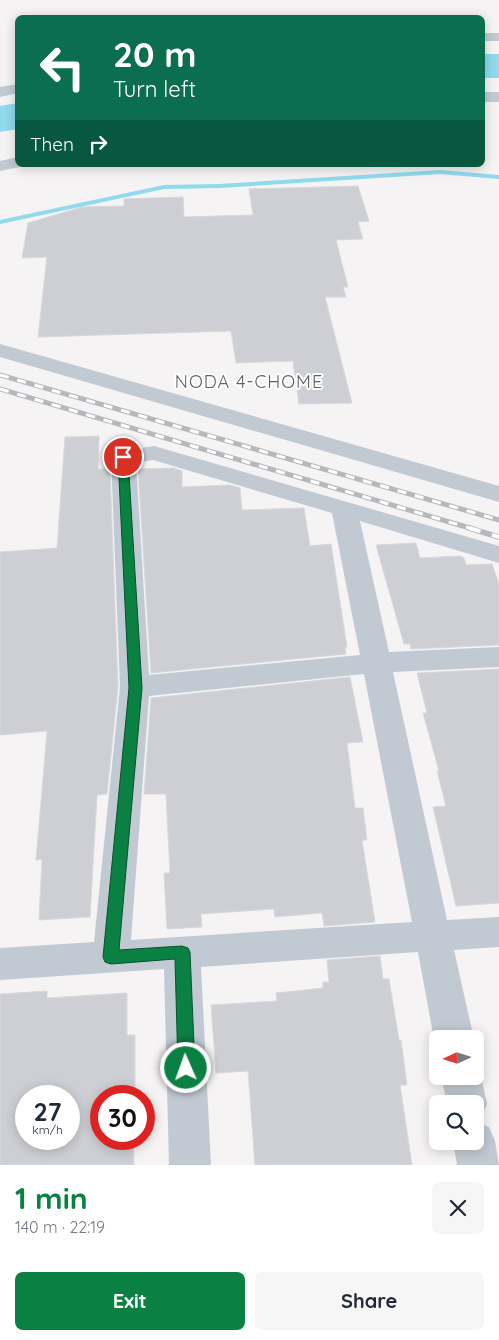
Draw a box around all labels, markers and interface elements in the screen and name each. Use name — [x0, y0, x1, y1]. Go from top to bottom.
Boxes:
text: 20 m — [113, 32, 196, 76]
icon: left — [30, 35, 95, 100]
text: Turn left — [113, 75, 196, 103]
icon: right — [84, 130, 112, 158]
text: Then — [30, 132, 74, 156]
district label: NODA 4-CHOME — [175, 370, 323, 393]
pin — [102, 436, 144, 478]
icon: arrive — [109, 443, 137, 471]
north arrow — [429, 1030, 484, 1085]
map controls — [429, 1030, 484, 1150]
position arrow — [159, 1041, 211, 1093]
speed limit sign: 30 — [90, 1085, 155, 1150]
button: search — [429, 1095, 484, 1150]
text: 27 — [34, 1096, 61, 1127]
text: km/h — [32, 1122, 63, 1137]
text: 1 min — [15, 1179, 88, 1217]
button: close — [432, 1182, 484, 1234]
text: 140 m · 22:19 — [15, 1217, 105, 1237]
button: Exit — [15, 1272, 245, 1330]
button: Share — [255, 1272, 484, 1330]

